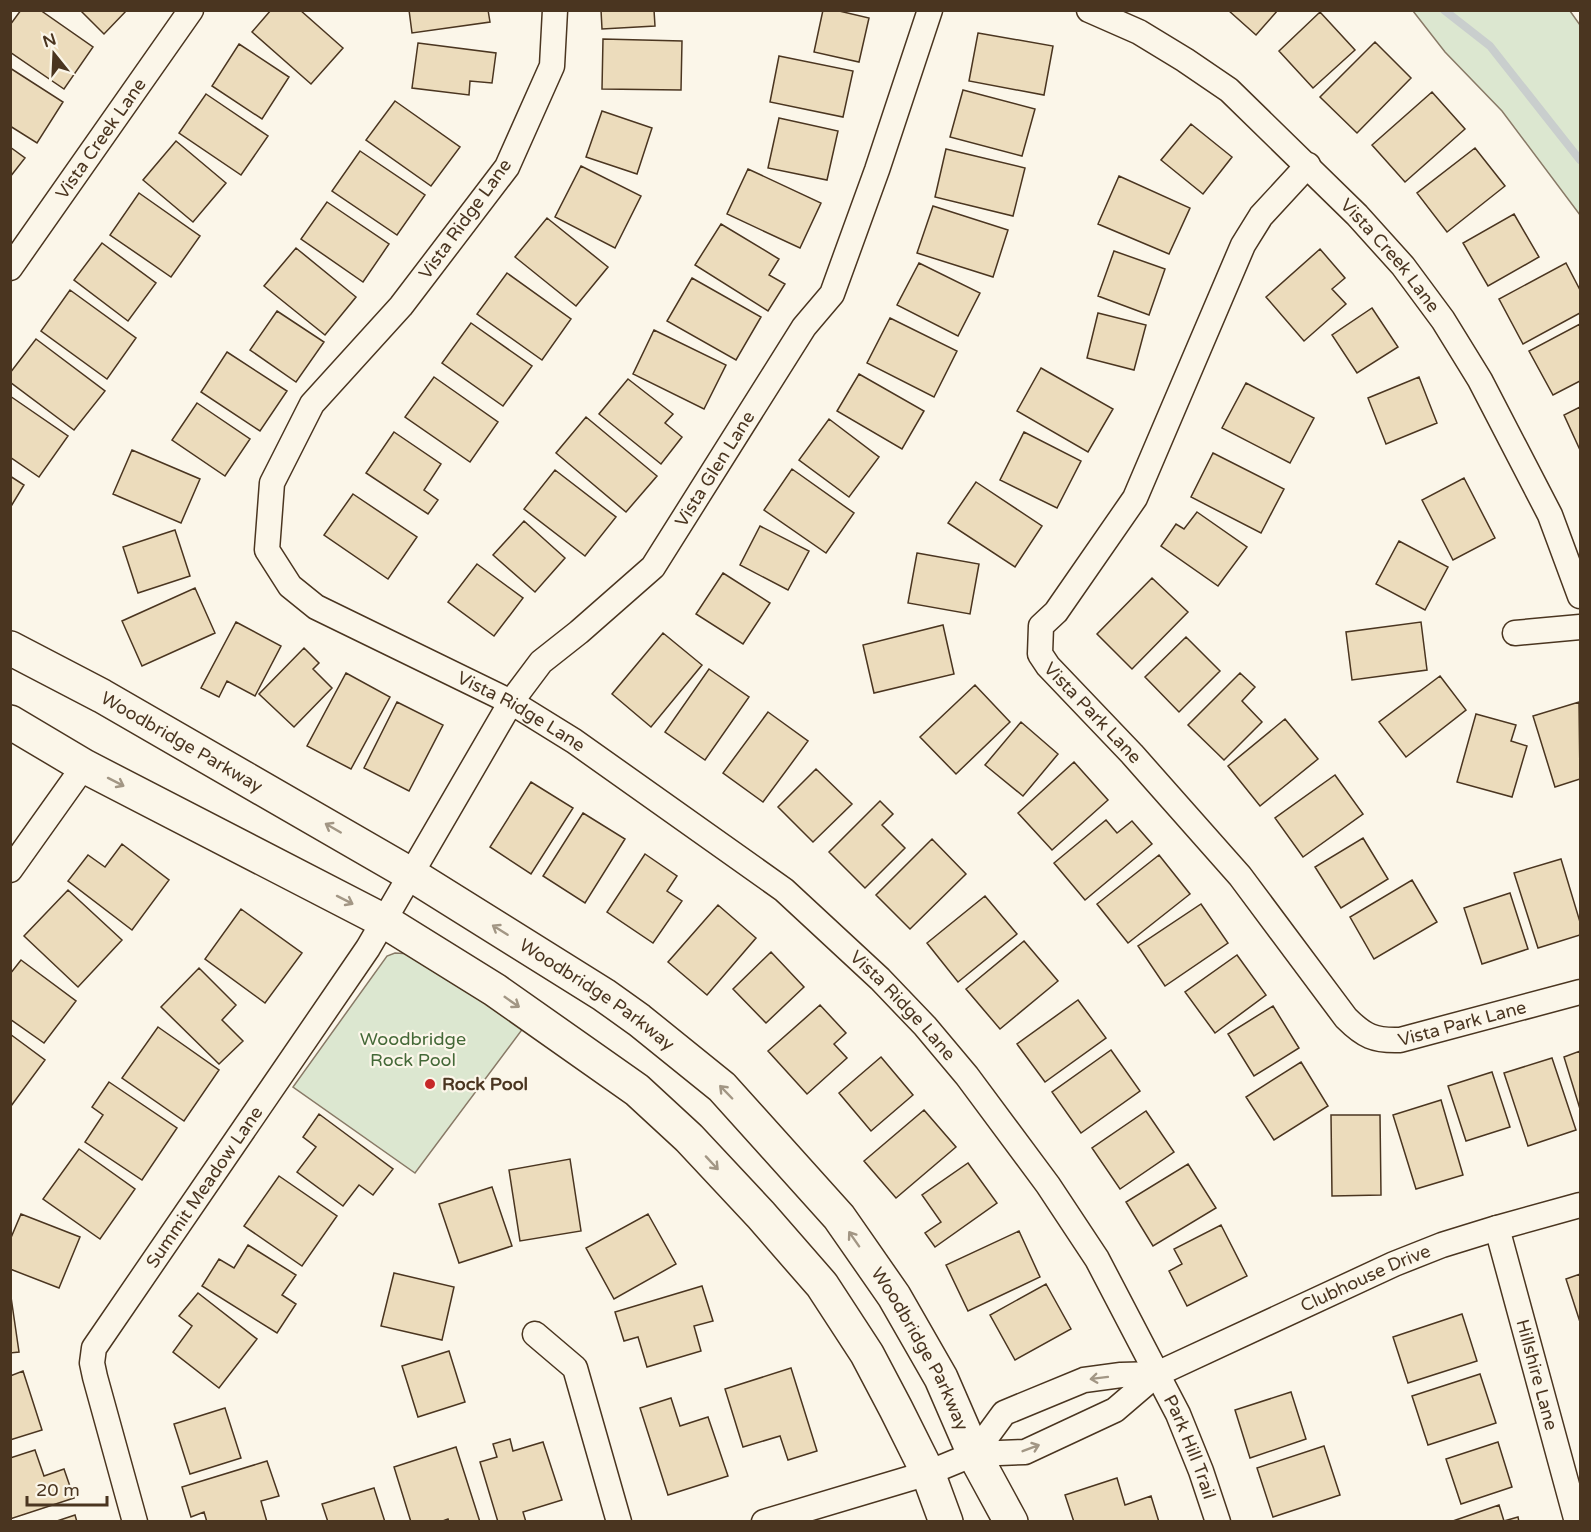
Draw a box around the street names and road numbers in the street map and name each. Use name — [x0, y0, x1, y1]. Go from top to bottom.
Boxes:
street label: Vista Creek Lane — [51, 74, 151, 203]
street label: Vista Ridge Lane — [414, 154, 516, 284]
street label: Vista Creek Lane — [1336, 194, 1445, 317]
street label: Vista Glen Lane — [670, 407, 759, 531]
street label: Vista Park Lane — [1039, 658, 1146, 768]
street label: Vista Ridge Lane — [454, 667, 589, 756]
street label: Woodbridge Parkway — [97, 687, 267, 798]
street label: Woodbridge Parkway — [515, 934, 679, 1055]
street label: Vista Ridge Lane — [845, 946, 960, 1065]
street label: Vista Park Lane — [1396, 996, 1529, 1051]
street label: Summit Meadow Lane — [141, 1102, 267, 1272]
street label: Clubhouse Drive — [1297, 1240, 1434, 1317]
street label: Woodbridge Parkway — [866, 1263, 974, 1434]
street label: Hillshire Lane — [1511, 1317, 1563, 1433]
street label: Park Hill Trail — [1159, 1391, 1221, 1502]

